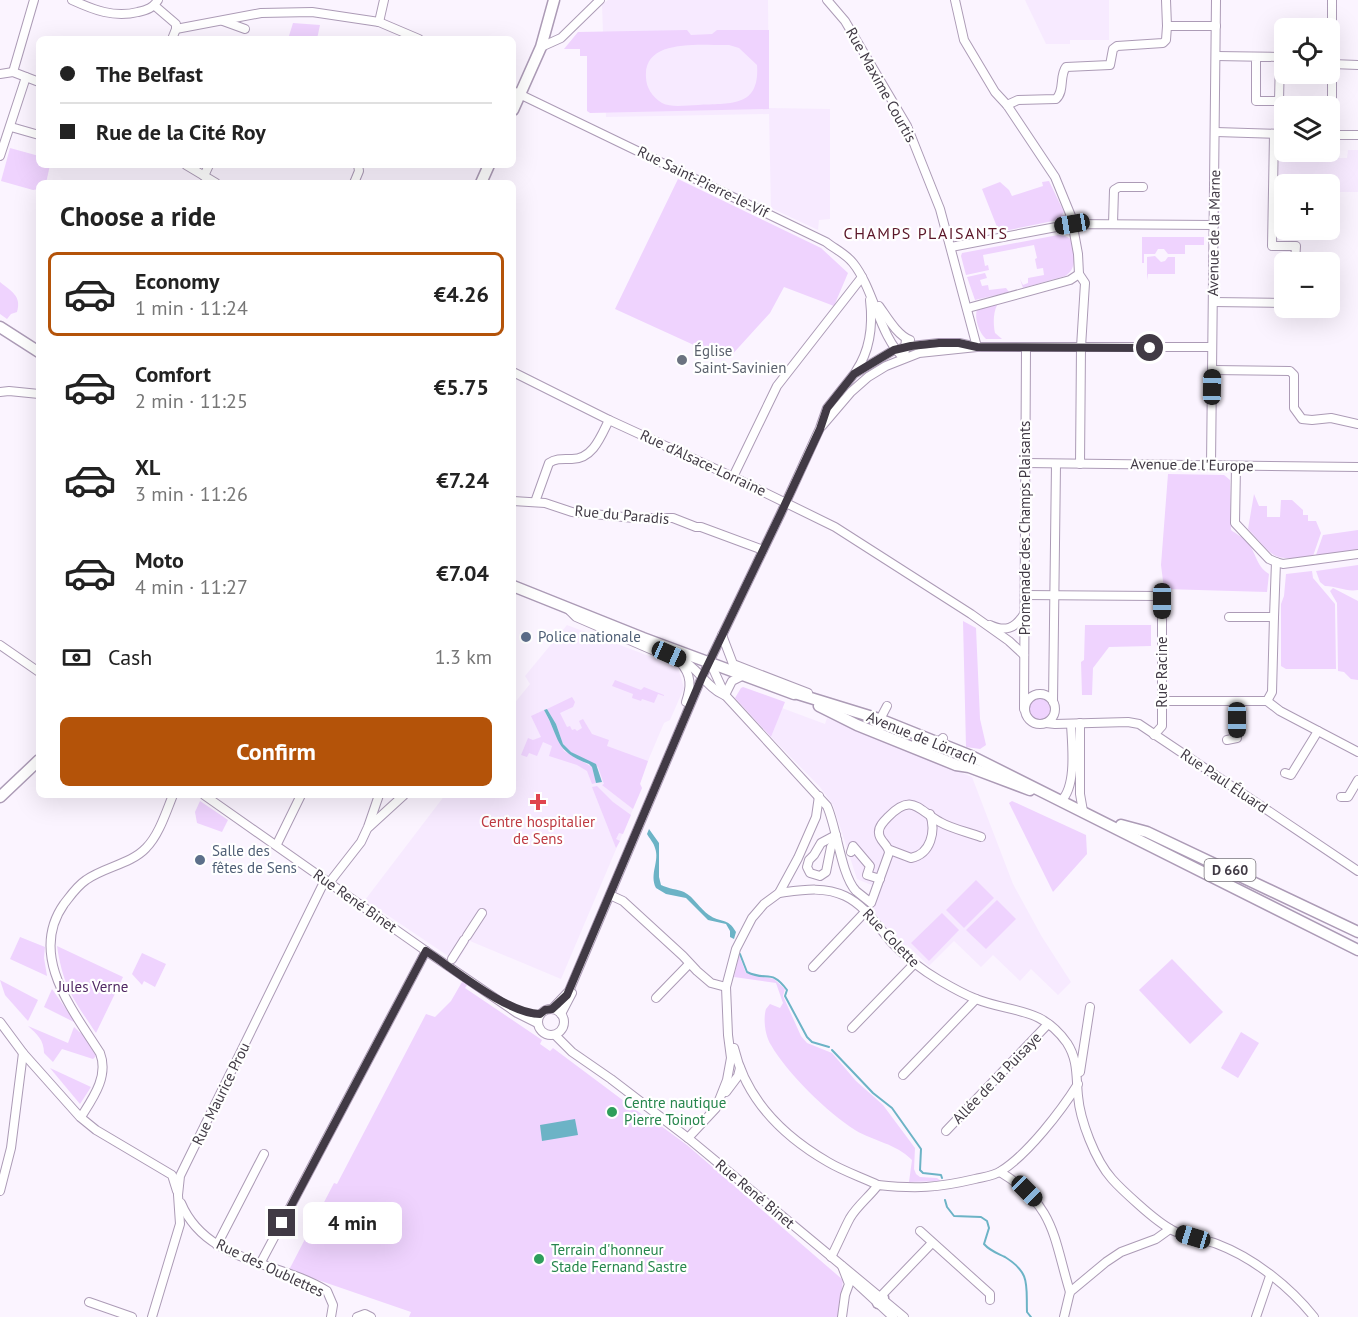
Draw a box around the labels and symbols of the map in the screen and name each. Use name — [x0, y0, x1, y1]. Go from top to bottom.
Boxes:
street label: Rue Maxime Courtis — [842, 24, 921, 146]
street label: Rue Saint-Pierre-le-Vif — [634, 142, 773, 222]
street label: Avenue de la Marne — [1203, 170, 1224, 296]
car — [1053, 212, 1091, 236]
district label: CHAMPS PLAISANTS — [844, 223, 1008, 243]
route start — [1136, 334, 1163, 361]
place label: Église Saint-Savinien — [694, 341, 786, 377]
marker: Église Saint-Savinien — [675, 353, 689, 367]
car — [1203, 369, 1221, 405]
street label: Promenade des Champs Plaisants — [1015, 421, 1034, 635]
street label: Rue d'Alsace-Lorraine — [637, 425, 769, 500]
street label: Avenue de l'Europe — [1130, 454, 1254, 475]
street label: Rue du Paradis — [574, 501, 670, 528]
car — [1153, 583, 1171, 619]
place label: Police nationale — [538, 627, 641, 646]
marker: Police nationale — [519, 630, 533, 644]
street label: Rue Racine — [1152, 636, 1171, 708]
car — [649, 638, 689, 670]
car — [1228, 702, 1246, 738]
street label: Avenue de Lörrach — [864, 707, 980, 768]
street label: Rue Paul Éluard — [1177, 744, 1272, 817]
marker: Centre hospitalier de Sens — [529, 793, 547, 811]
place label: Centre hospitalier de Sens — [481, 812, 595, 848]
place label: Salle des fêtes de Sens — [212, 841, 297, 877]
marker: Salle des fêtes de Sens — [193, 853, 207, 867]
road number: D 660 — [1204, 859, 1256, 881]
street label: Rue René Binet — [310, 865, 401, 936]
street label: Rue Colette — [859, 904, 924, 971]
park label: Jules Verne — [57, 977, 128, 996]
street label: Allée de la Puisaye — [948, 1028, 1045, 1128]
street label: Rue Maurice Prou — [187, 1039, 254, 1148]
place label: Centre nautique Pierre Toinot — [624, 1093, 726, 1129]
marker: Centre nautique Pierre Toinot — [605, 1105, 619, 1119]
street label: Rue René Binet — [712, 1155, 799, 1232]
car — [1008, 1172, 1046, 1210]
callout: 4 min — [303, 1202, 402, 1244]
route end — [268, 1209, 295, 1236]
car — [1173, 1223, 1213, 1251]
street label: Rue des Oublettes — [213, 1234, 327, 1301]
place label: Terrain d'honneur Stade Fernand Sastre — [551, 1240, 687, 1276]
marker: Terrain d'honneur Stade Fernand Sastre — [532, 1252, 546, 1266]

